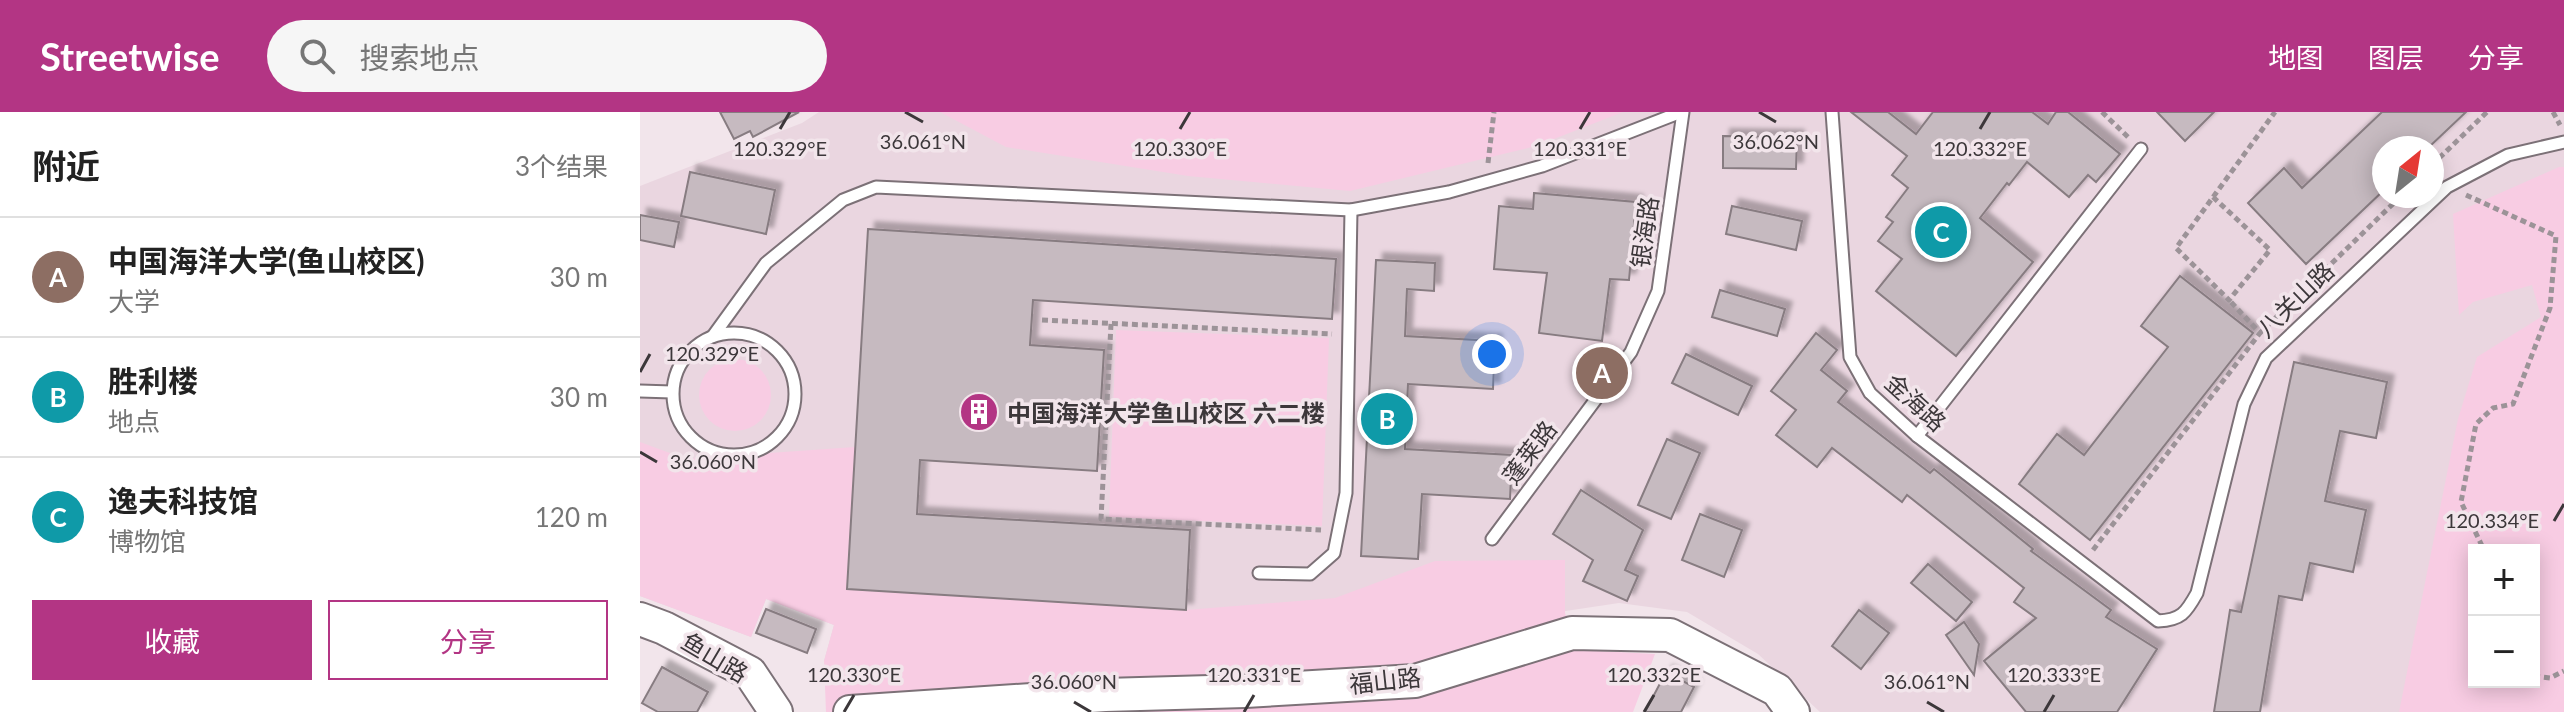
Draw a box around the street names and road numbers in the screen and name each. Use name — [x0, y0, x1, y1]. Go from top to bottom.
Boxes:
street label: 银海路 — [1625, 194, 1663, 270]
street label: 八关山路 — [2250, 255, 2340, 343]
street label: 金海路 — [1880, 367, 1952, 437]
street label: 蓬莱路 — [1496, 415, 1562, 489]
street label: 鱼山路 — [677, 626, 753, 688]
street label: 福山路 — [1348, 662, 1422, 698]

